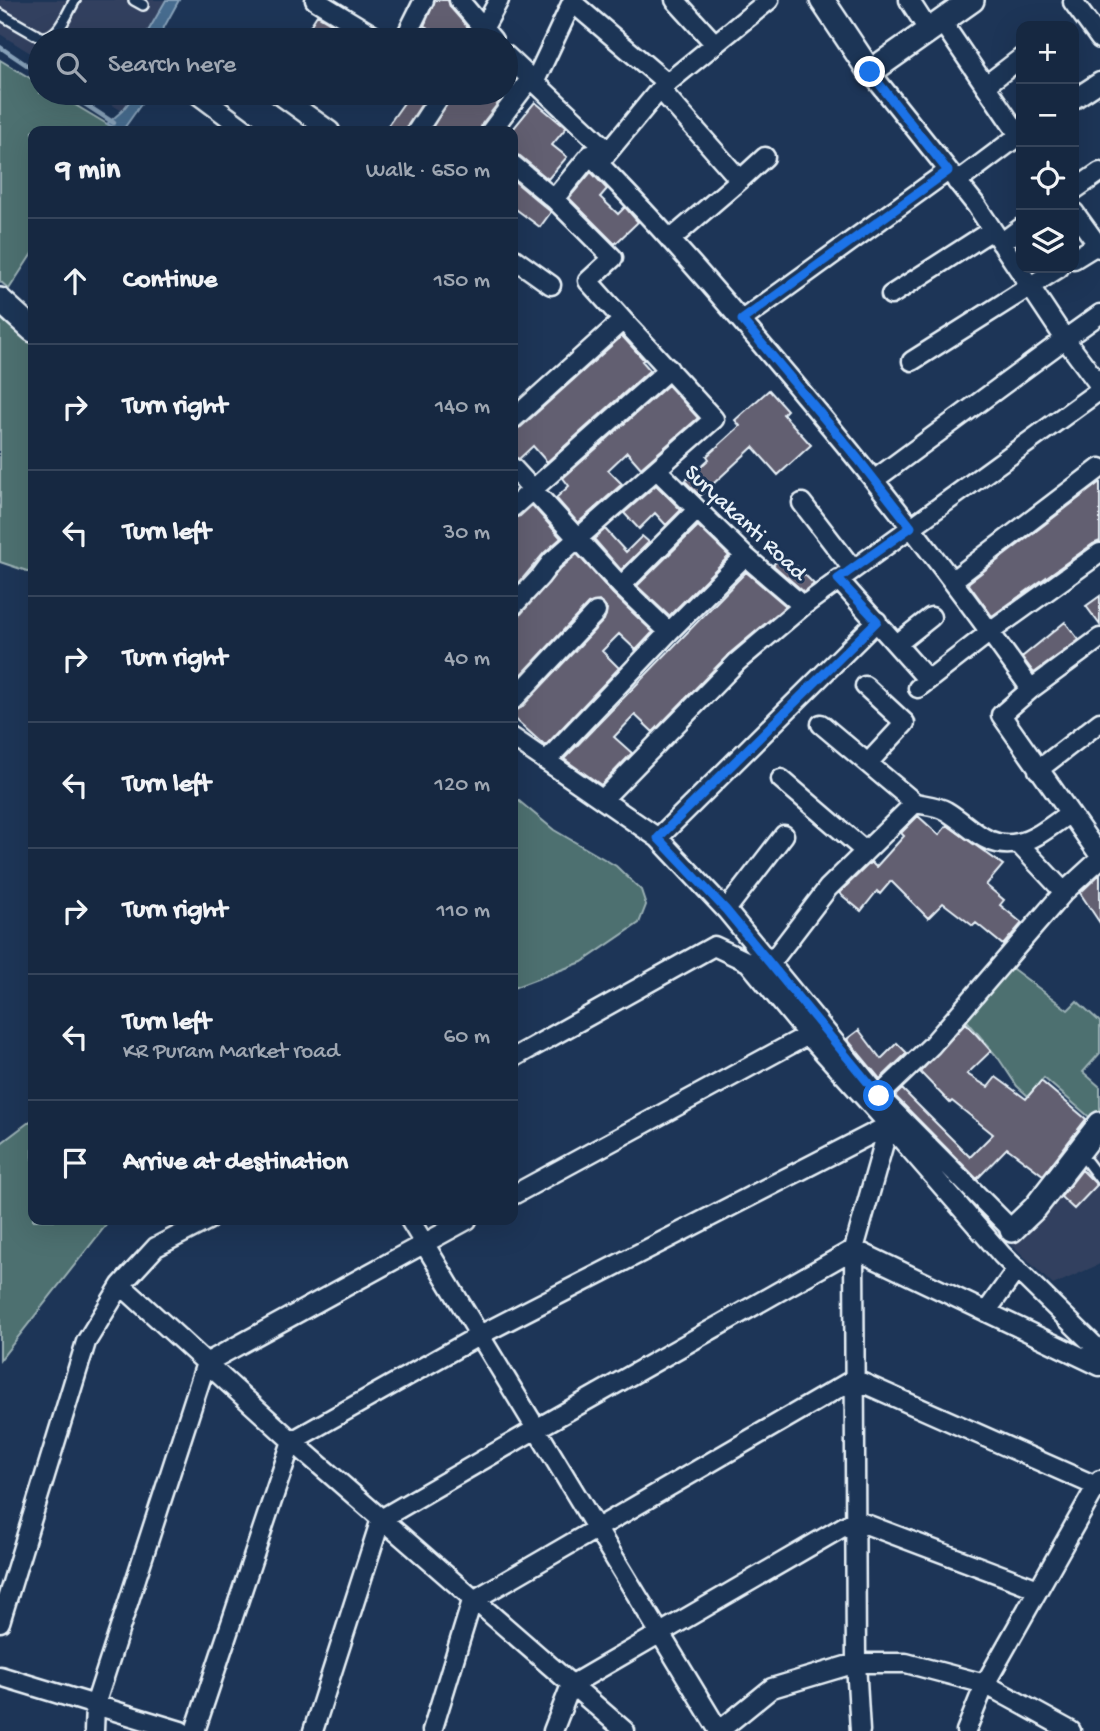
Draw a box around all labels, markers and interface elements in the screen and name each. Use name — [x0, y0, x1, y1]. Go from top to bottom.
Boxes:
map controls — [1016, 21, 1079, 273]
button: + — [1016, 21, 1079, 84]
search box — [28, 28, 518, 105]
icon: search — [52, 48, 90, 86]
text: Search here — [108, 51, 236, 82]
route end — [854, 56, 885, 87]
button: − — [1016, 84, 1079, 147]
button: locate — [1016, 147, 1079, 210]
text: 9 min — [56, 154, 120, 189]
text: Walk · 650 m — [366, 158, 490, 185]
button: layers — [1016, 210, 1079, 273]
icon: ahead — [56, 262, 94, 300]
text: Continue — [123, 266, 217, 297]
text: 150 m — [434, 268, 490, 295]
icon: right — [56, 388, 94, 426]
text: Turn right — [123, 392, 227, 423]
text: 140 m — [435, 394, 490, 421]
street label: Suryakanti Road — [678, 460, 813, 588]
icon: left — [56, 514, 94, 552]
text: Turn left — [123, 518, 211, 549]
text: 30 m — [443, 520, 490, 547]
icon: right — [56, 640, 94, 678]
text: Turn right — [123, 644, 227, 675]
text: 40 m — [444, 646, 490, 673]
icon: left — [56, 766, 94, 804]
text: Turn left — [123, 770, 211, 801]
text: 120 m — [435, 772, 490, 799]
icon: right — [56, 892, 94, 930]
text: Turn right — [123, 896, 227, 927]
text: 110 m — [437, 898, 490, 925]
text: Turn left — [123, 1008, 211, 1039]
icon: left — [56, 1018, 94, 1056]
text: 60 m — [444, 1024, 490, 1051]
text: KR Puram Market road — [123, 1039, 340, 1066]
route start — [863, 1080, 894, 1111]
icon: arrive — [56, 1144, 94, 1182]
text: Arrive at destination — [123, 1148, 348, 1179]

